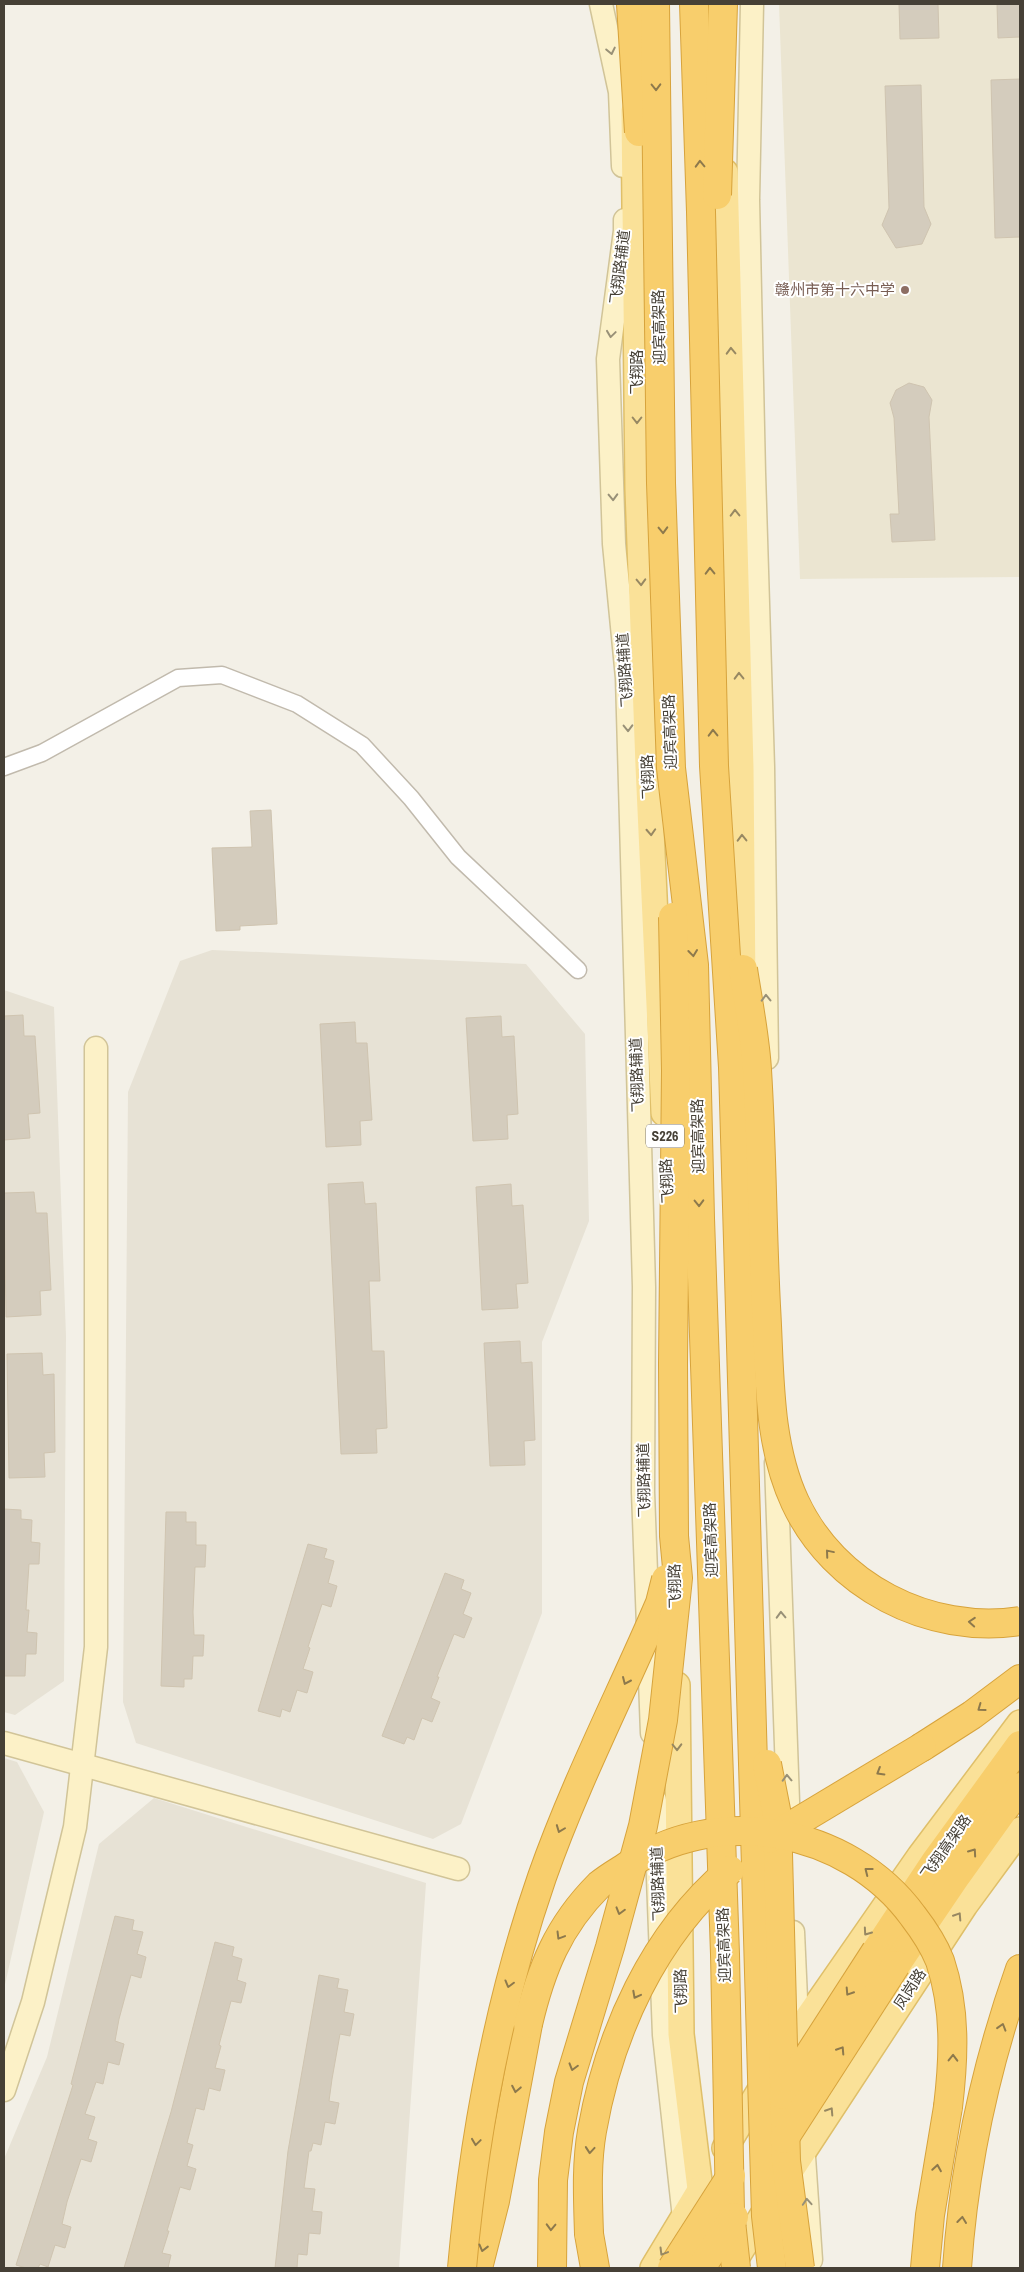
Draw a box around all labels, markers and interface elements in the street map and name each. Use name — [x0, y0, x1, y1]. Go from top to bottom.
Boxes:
one-way arrow — [606, 47, 616, 56]
one-way arrow — [651, 84, 661, 92]
one-way arrow — [694, 159, 705, 167]
street label: 飞翔路辅道 — [605, 228, 634, 305]
place label: 赣州市第十六中学 — [775, 279, 895, 300]
marker: 赣州市第十六中学 — [899, 284, 911, 296]
street label: 迎宾高架路 — [647, 289, 670, 365]
one-way arrow — [607, 330, 617, 339]
one-way arrow — [725, 346, 736, 354]
street label: 飞翔路 — [626, 349, 647, 395]
one-way arrow — [632, 416, 642, 424]
one-way arrow — [607, 493, 618, 501]
one-way arrow — [730, 509, 741, 517]
one-way arrow — [658, 526, 668, 534]
one-way arrow — [705, 567, 715, 574]
one-way arrow — [636, 579, 646, 587]
street label: 飞翔路辅道 — [611, 632, 638, 708]
one-way arrow — [734, 671, 744, 679]
street label: 迎宾高架路 — [658, 694, 681, 770]
one-way arrow — [623, 725, 634, 733]
one-way arrow — [708, 729, 719, 737]
street label: 飞翔路 — [636, 754, 659, 800]
one-way arrow — [645, 828, 656, 836]
one-way arrow — [737, 834, 747, 842]
one-way arrow — [687, 950, 698, 958]
one-way arrow — [761, 994, 771, 1002]
street label: 飞翔路辅道 — [625, 1037, 648, 1113]
street label: 迎宾高架路 — [686, 1098, 709, 1174]
road number: S226 — [646, 1124, 684, 1148]
street label: 飞翔路 — [655, 1158, 678, 1204]
one-way arrow — [694, 1200, 705, 1208]
street label: 飞翔路辅道 — [632, 1442, 655, 1518]
street label: 迎宾高架路 — [699, 1502, 722, 1578]
one-way arrow — [827, 1550, 835, 1559]
street label: 飞翔路 — [664, 1563, 685, 1609]
one-way arrow — [776, 1611, 787, 1619]
one-way arrow — [967, 1617, 975, 1628]
one-way arrow — [622, 1676, 633, 1685]
one-way arrow — [977, 1702, 987, 1711]
one-way arrow — [672, 1743, 682, 1751]
one-way arrow — [877, 1765, 886, 1775]
one-way arrow — [782, 1773, 793, 1781]
street label: 飞翔高架路 — [915, 1810, 976, 1883]
one-way arrow — [556, 1825, 566, 1833]
street label: 飞翔路辅道 — [646, 1846, 669, 1922]
one-way arrow — [967, 1848, 976, 1858]
one-way arrow — [865, 1869, 874, 1877]
one-way arrow — [616, 1906, 626, 1915]
street label: 迎宾高架路 — [712, 1907, 735, 1983]
one-way arrow — [951, 1913, 961, 1922]
one-way arrow — [864, 1926, 873, 1936]
one-way arrow — [557, 1930, 567, 1939]
street label: 凤岗路 — [889, 1964, 931, 2013]
street label: 飞翔路 — [670, 1968, 691, 2014]
one-way arrow — [504, 1979, 515, 1988]
one-way arrow — [846, 1987, 855, 1996]
one-way arrow — [632, 1989, 642, 1998]
one-way arrow — [997, 2023, 1007, 2031]
one-way arrow — [835, 2047, 844, 2056]
one-way arrow — [948, 2054, 958, 2062]
one-way arrow — [569, 2062, 579, 2070]
one-way arrow — [511, 2085, 522, 2094]
one-way arrow — [824, 2107, 834, 2116]
one-way arrow — [471, 2139, 482, 2147]
one-way arrow — [585, 2146, 596, 2154]
one-way arrow — [932, 2163, 942, 2172]
one-way arrow — [802, 2198, 813, 2206]
one-way arrow — [956, 2215, 967, 2223]
one-way arrow — [546, 2223, 557, 2231]
one-way arrow — [478, 2244, 489, 2253]
one-way arrow — [659, 2246, 669, 2255]

